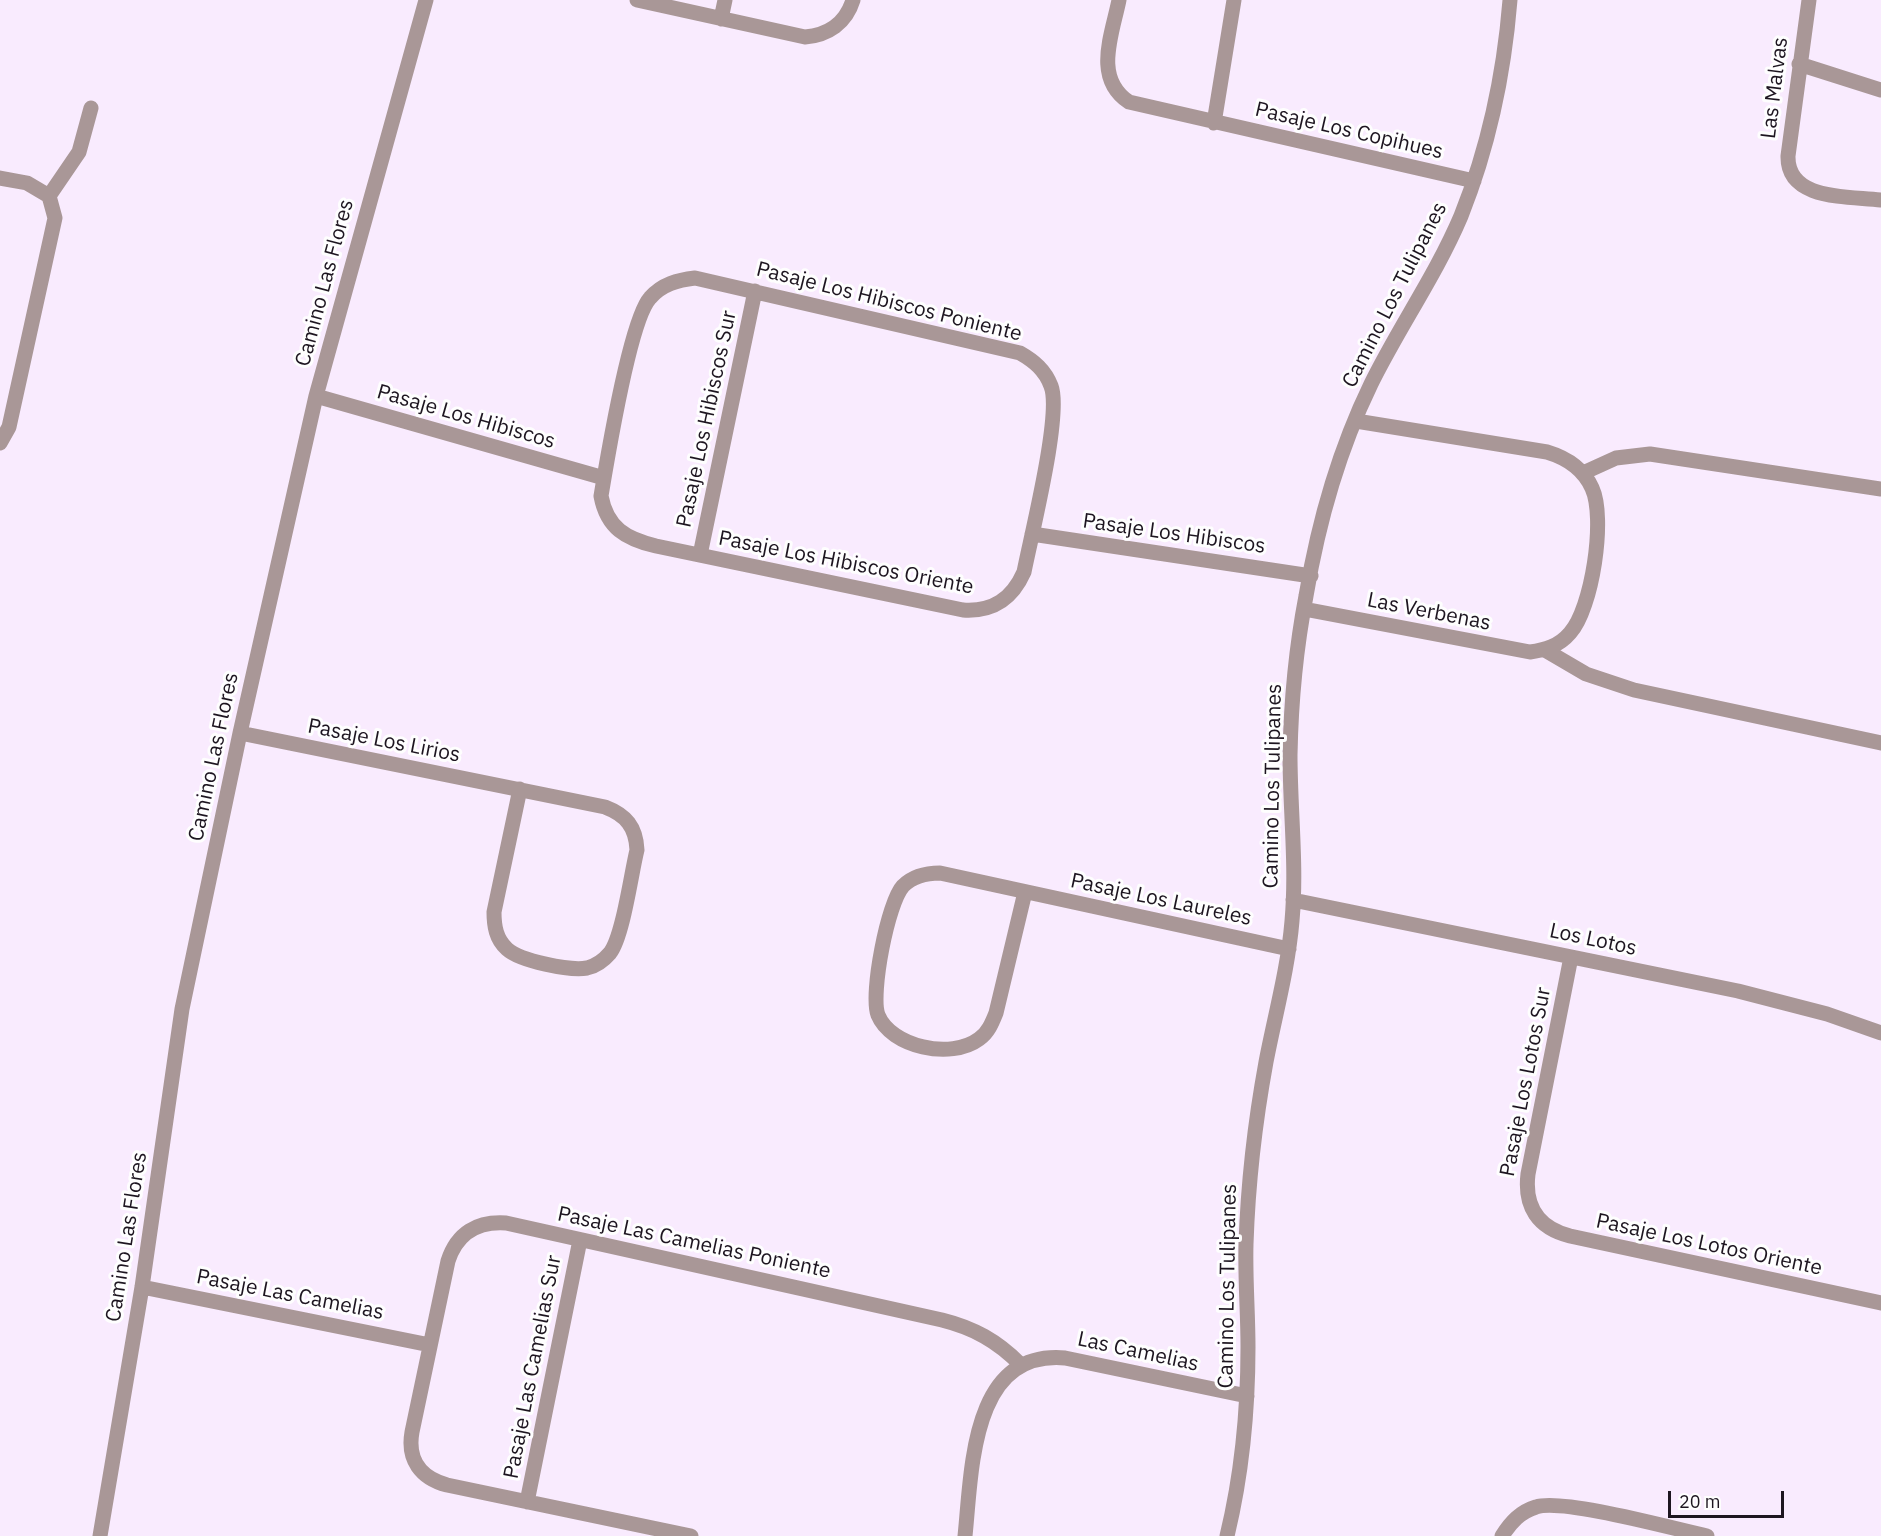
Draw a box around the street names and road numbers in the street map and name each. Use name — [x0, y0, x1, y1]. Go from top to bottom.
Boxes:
street label: Las Malvas — [1756, 36, 1794, 140]
street label: Pasaje Los Copihues — [1253, 97, 1445, 165]
street label: Camino Las Flores — [291, 197, 359, 369]
street label: Camino Los Tulipanes — [1337, 198, 1453, 392]
street label: Pasaje Los Hibiscos Poniente — [754, 257, 1024, 347]
street label: Pasaje Los Hibiscos Sur — [672, 308, 742, 530]
street label: Pasaje Los Hibiscos — [374, 379, 558, 455]
street label: Pasaje Los Hibiscos — [1081, 509, 1267, 559]
street label: Pasaje Los Hibiscos Oriente — [716, 526, 976, 600]
street label: Las Verbenas — [1365, 588, 1493, 636]
street label: Camino Las Flores — [184, 670, 244, 844]
street label: Camino Los Tulipanes — [1259, 683, 1287, 889]
street label: Pasaje Los Lirios — [306, 714, 462, 768]
street label: Pasaje Los Laureles — [1068, 869, 1254, 931]
street label: Los Lotos — [1547, 918, 1639, 962]
street label: Pasaje Los Lotos Sur — [1495, 985, 1557, 1179]
street label: Camino Las Flores — [101, 1150, 153, 1324]
street label: Camino Los Tulipanes — [1214, 1183, 1242, 1389]
street label: Pasaje Las Camelias Poniente — [555, 1202, 833, 1284]
street label: Pasaje Los Lotos Oriente — [1594, 1209, 1824, 1281]
street label: Pasaje Las Camelias Sur — [499, 1253, 567, 1481]
street label: Pasaje Las Camelias — [194, 1264, 386, 1326]
street label: Las Camelias — [1075, 1327, 1201, 1377]

